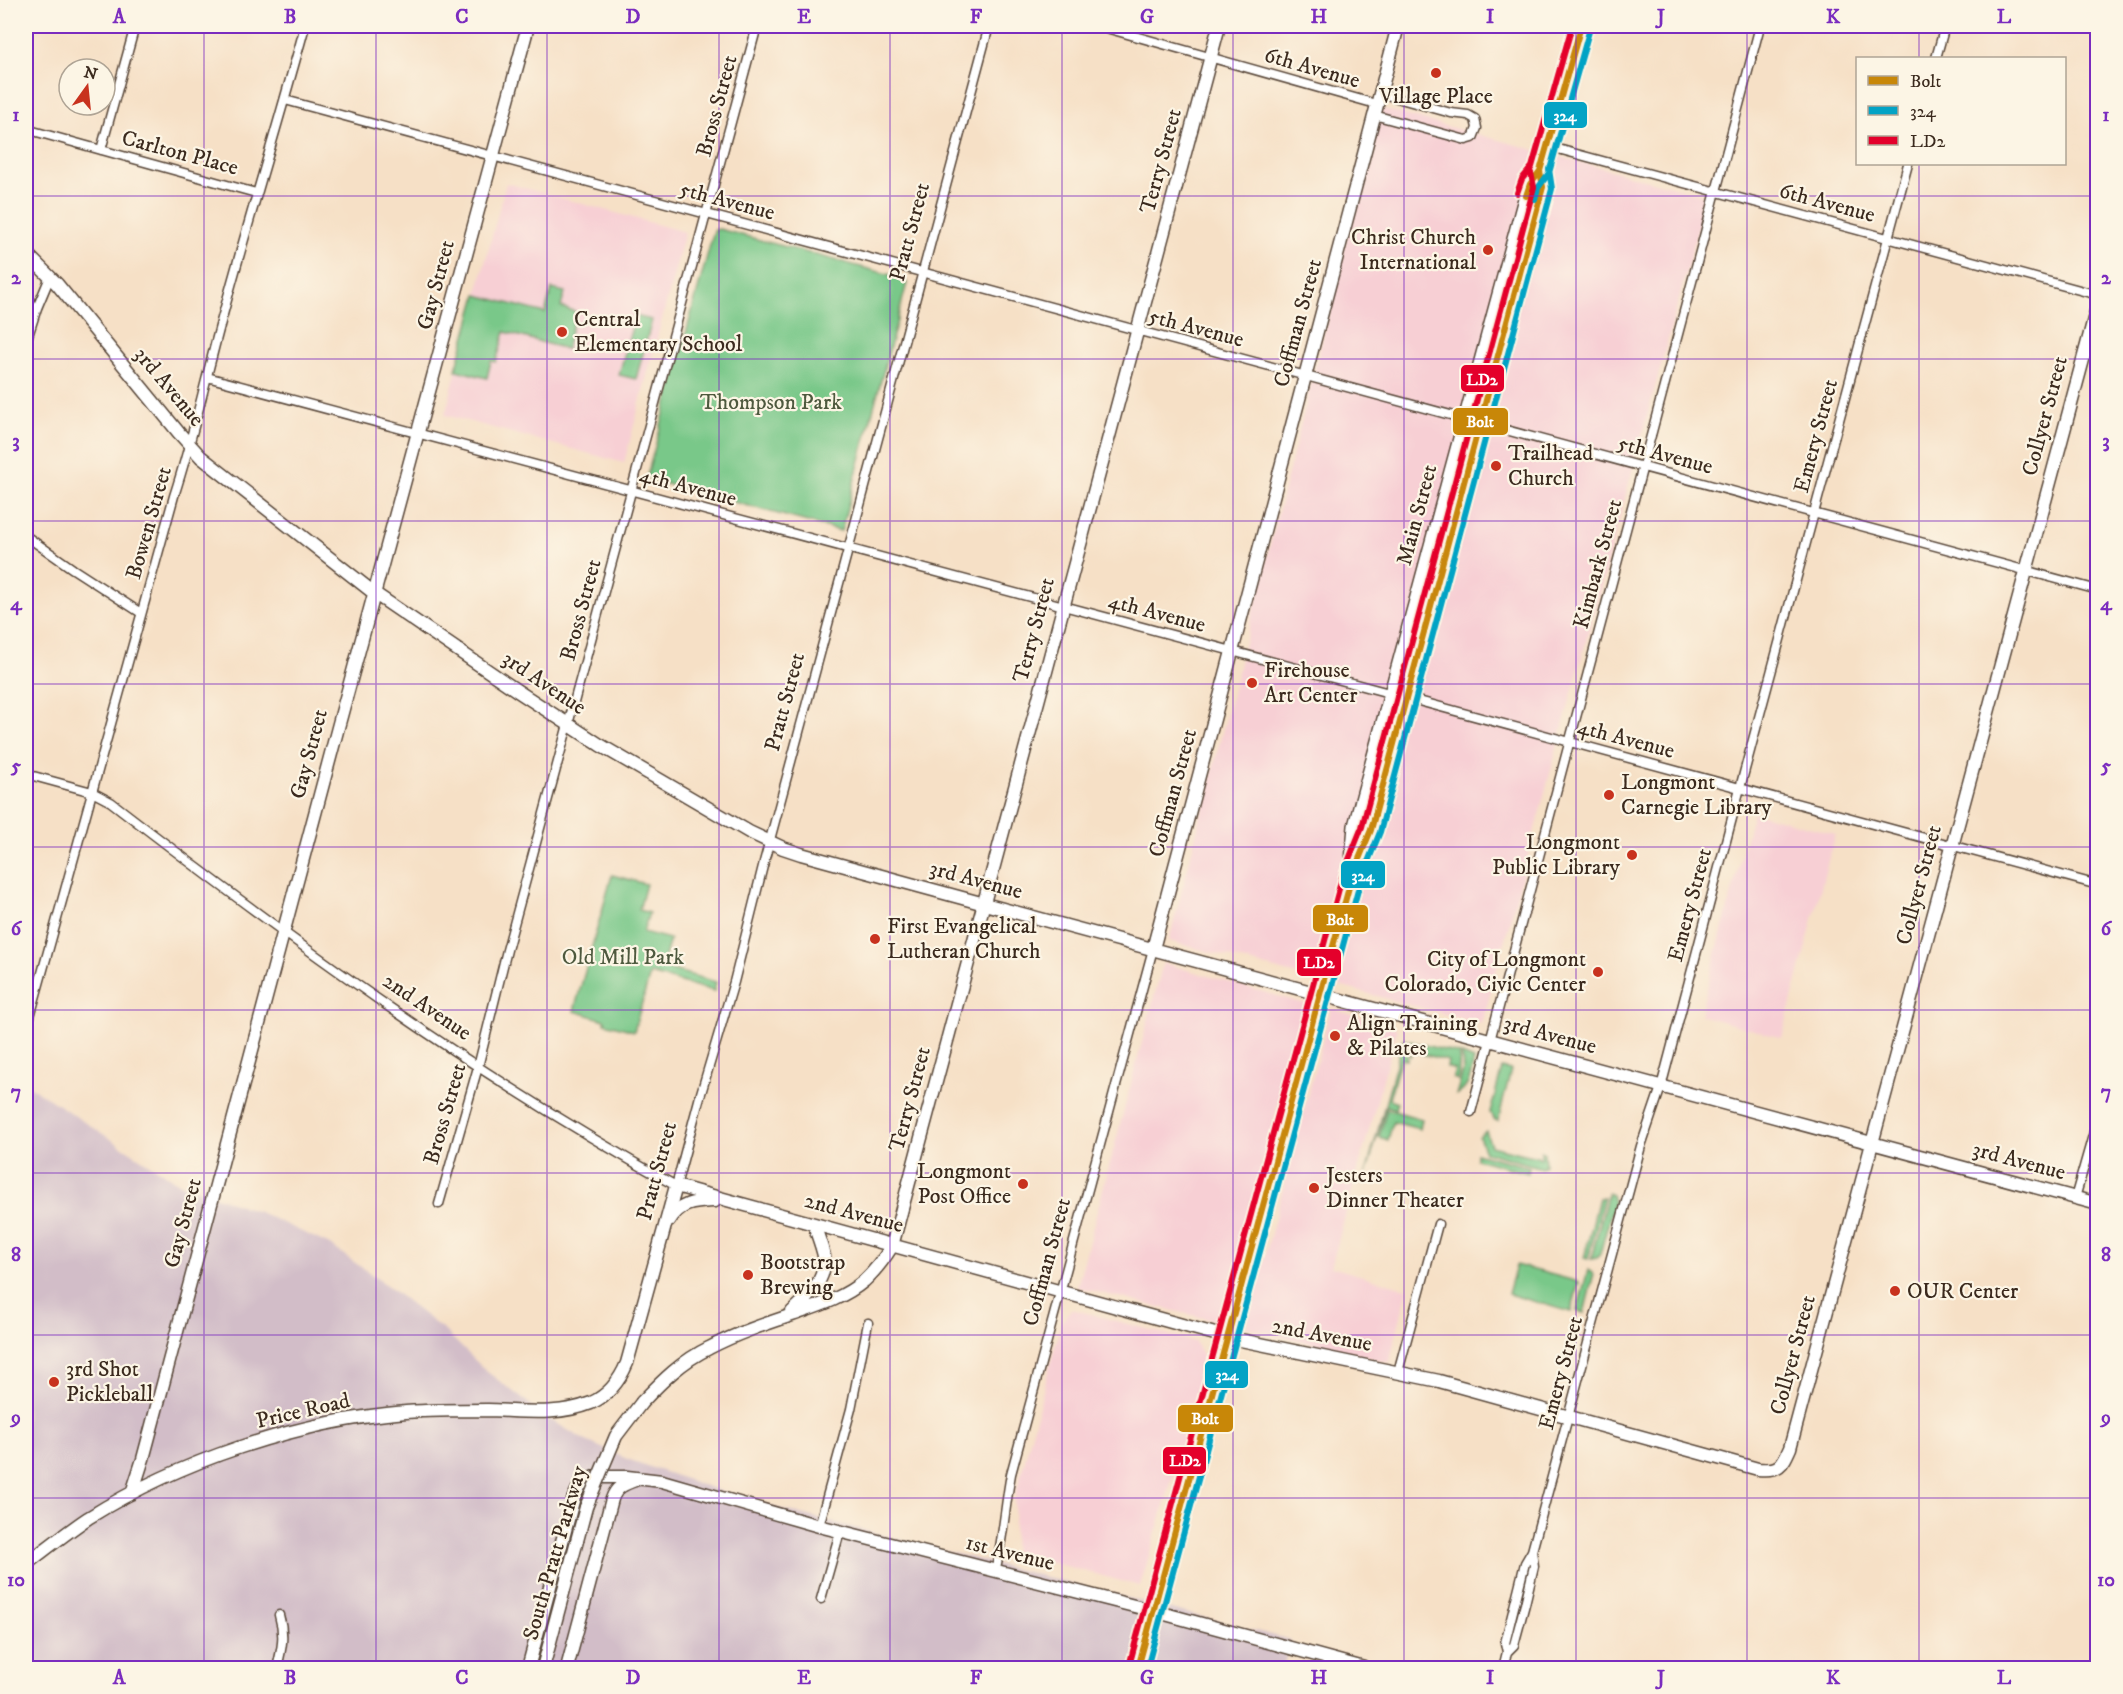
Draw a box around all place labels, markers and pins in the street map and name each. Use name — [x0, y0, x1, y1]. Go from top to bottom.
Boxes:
marker: Village Place — [1429, 66, 1443, 80]
place label: Village Place — [1378, 83, 1493, 110]
place label: Christ Church International — [1351, 224, 1476, 276]
marker: Christ Church International — [1481, 243, 1495, 257]
place label: Central Elementary School — [574, 306, 743, 358]
marker: Central Elementary School — [555, 325, 569, 339]
place label: Trailhead Church — [1508, 440, 1593, 492]
marker: Trailhead Church — [1489, 459, 1503, 473]
place label: Firehouse Art Center — [1264, 657, 1358, 709]
marker: Firehouse Art Center — [1245, 676, 1259, 690]
place label: Longmont Carnegie Library — [1621, 769, 1772, 821]
marker: Longmont Carnegie Library — [1602, 788, 1616, 802]
place label: Longmont Public Library — [1492, 829, 1621, 881]
marker: Longmont Public Library — [1625, 848, 1639, 862]
place label: First Evangelical Lutheran Church — [887, 913, 1041, 965]
marker: First Evangelical Lutheran Church — [868, 932, 882, 946]
place label: City of Longmont Colorado, Civic Center — [1385, 946, 1587, 998]
marker: City of Longmont Colorado, Civic Center — [1591, 965, 1605, 979]
place label: Align Training & Pilates — [1347, 1010, 1477, 1062]
marker: Align Training & Pilates — [1328, 1029, 1342, 1043]
place label: Longmont Post Office — [917, 1158, 1011, 1210]
place label: Jesters Dinner Theater — [1324, 1162, 1465, 1214]
marker: Longmont Post Office — [1016, 1177, 1030, 1191]
marker: Jesters Dinner Theater — [1307, 1181, 1321, 1195]
place label: Bootstrap Brewing — [760, 1249, 845, 1301]
marker: Bootstrap Brewing — [741, 1268, 755, 1282]
place label: OUR Center — [1907, 1278, 2019, 1305]
marker: OUR Center — [1888, 1284, 1902, 1298]
place label: 3rd Shot Pickleball — [66, 1356, 154, 1408]
marker: 3rd Shot Pickleball — [47, 1375, 61, 1389]

